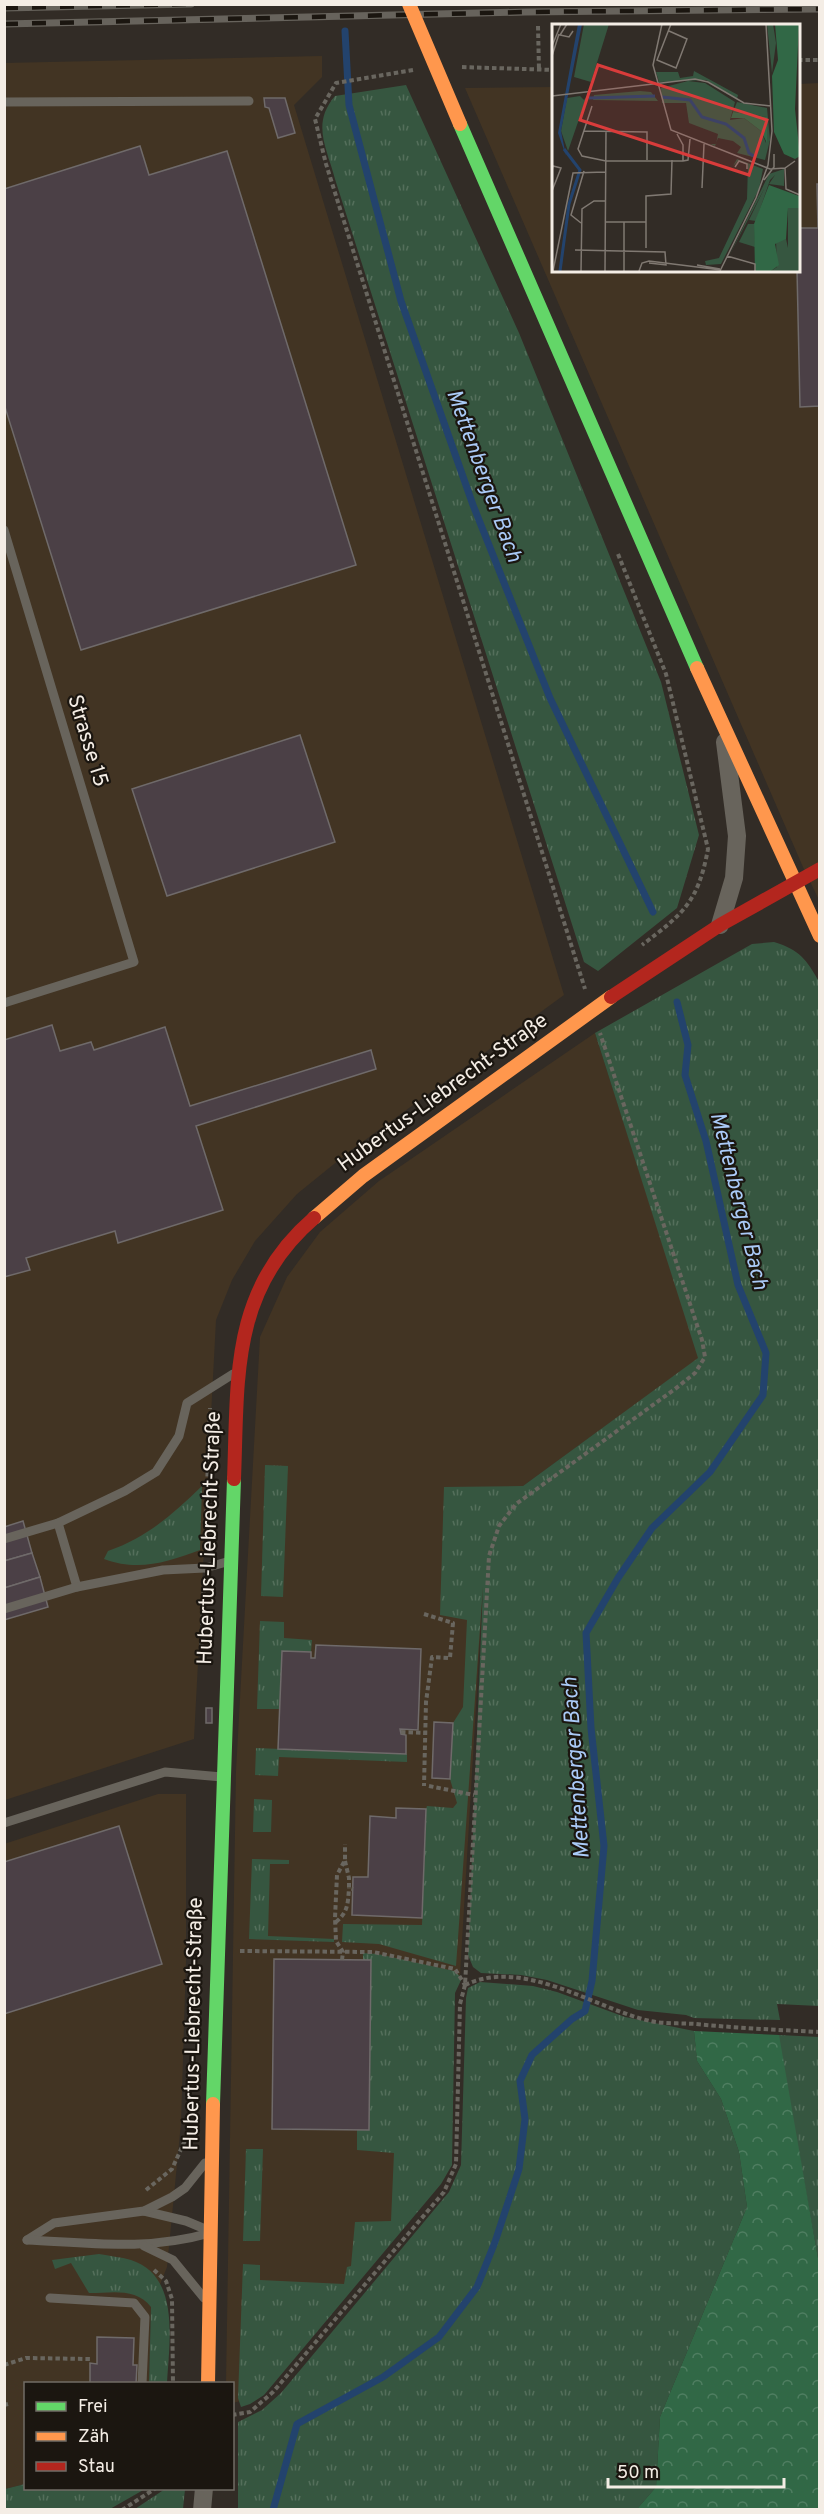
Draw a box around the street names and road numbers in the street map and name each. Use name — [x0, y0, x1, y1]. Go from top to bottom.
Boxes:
street label: Strasse 15 — [60, 692, 114, 790]
street label: Hubertus-Liebrecht-Straße — [333, 1008, 553, 1178]
street label: Hubertus-Liebrecht-Straße — [192, 1411, 228, 1665]
street label: Hubertus-Liebrecht-Straße — [178, 1897, 210, 2151]

